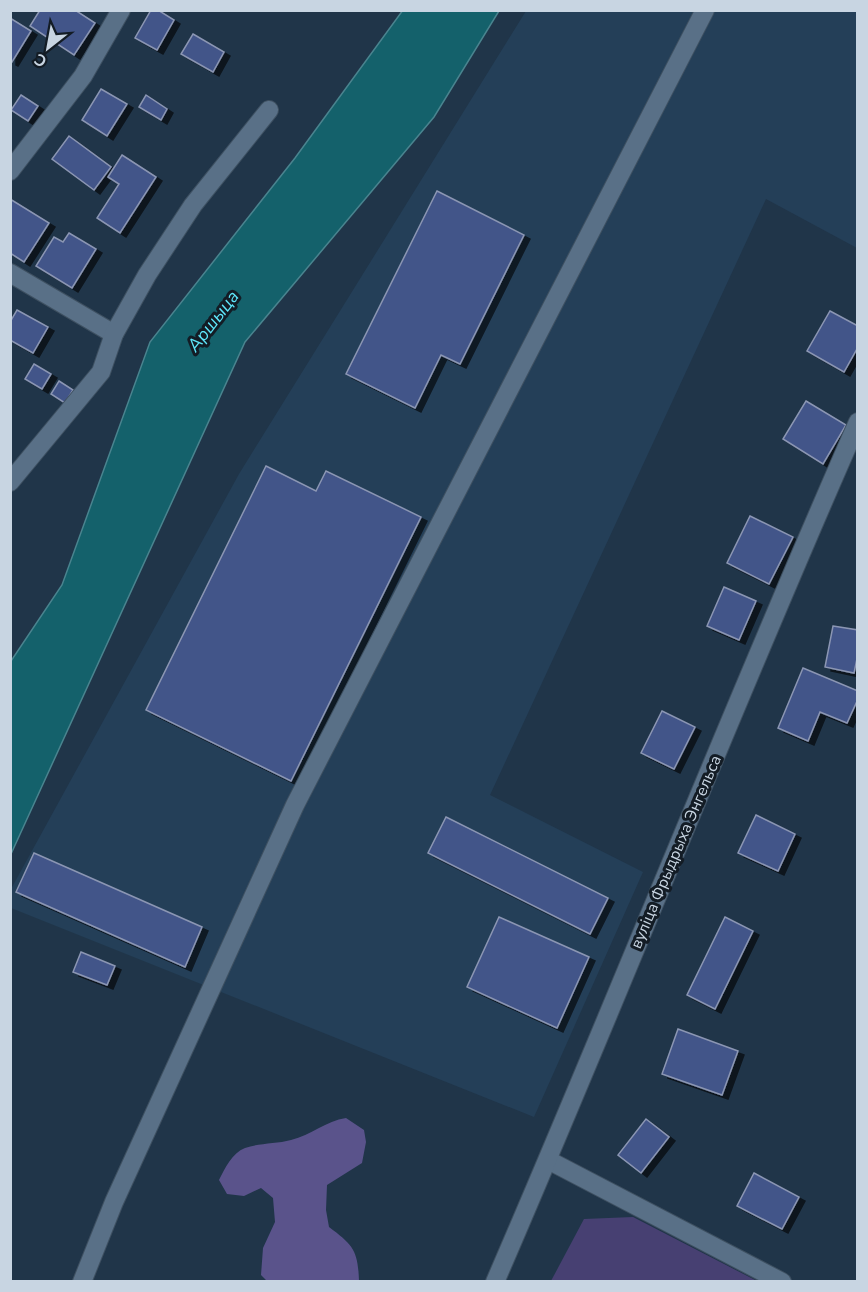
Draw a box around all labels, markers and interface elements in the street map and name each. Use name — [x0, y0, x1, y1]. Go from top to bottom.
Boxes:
north arrow — [18, 18, 78, 78]
text: С — [30, 48, 51, 72]
water label: Аршыца — [181, 285, 245, 357]
street label: вуліца Фрыдрыха Энгельса — [625, 752, 727, 952]

